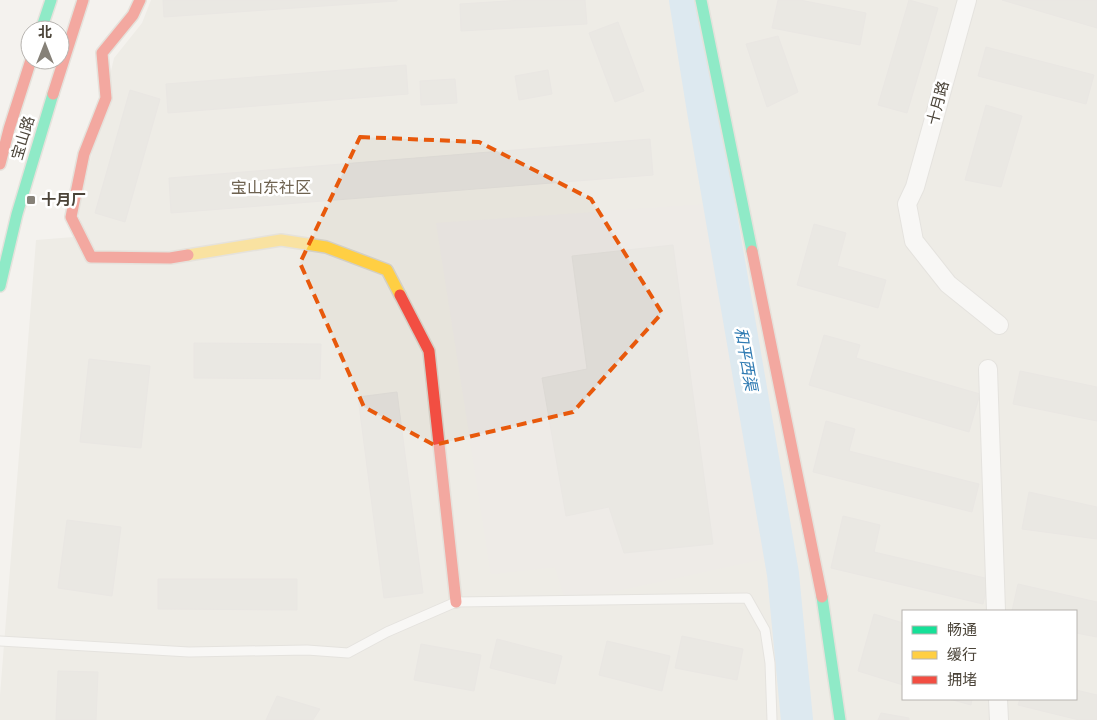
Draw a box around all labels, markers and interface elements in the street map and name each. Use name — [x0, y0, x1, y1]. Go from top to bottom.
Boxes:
north arrow — [20, 20, 70, 70]
text: 北 — [38, 24, 52, 41]
street label: 十月路 — [923, 79, 953, 127]
street label: 宝山路 — [8, 114, 38, 162]
district label: 宝山东社区 — [231, 178, 311, 197]
place label: 十月厂 — [41, 191, 86, 209]
marker: 十月厂 — [25, 194, 37, 206]
water label: 和平西渠 — [731, 326, 761, 394]
legend — [902, 610, 1077, 700]
text: 畅通 — [947, 621, 977, 639]
text: 缓行 — [947, 646, 977, 664]
text: 拥堵 — [947, 671, 977, 689]

